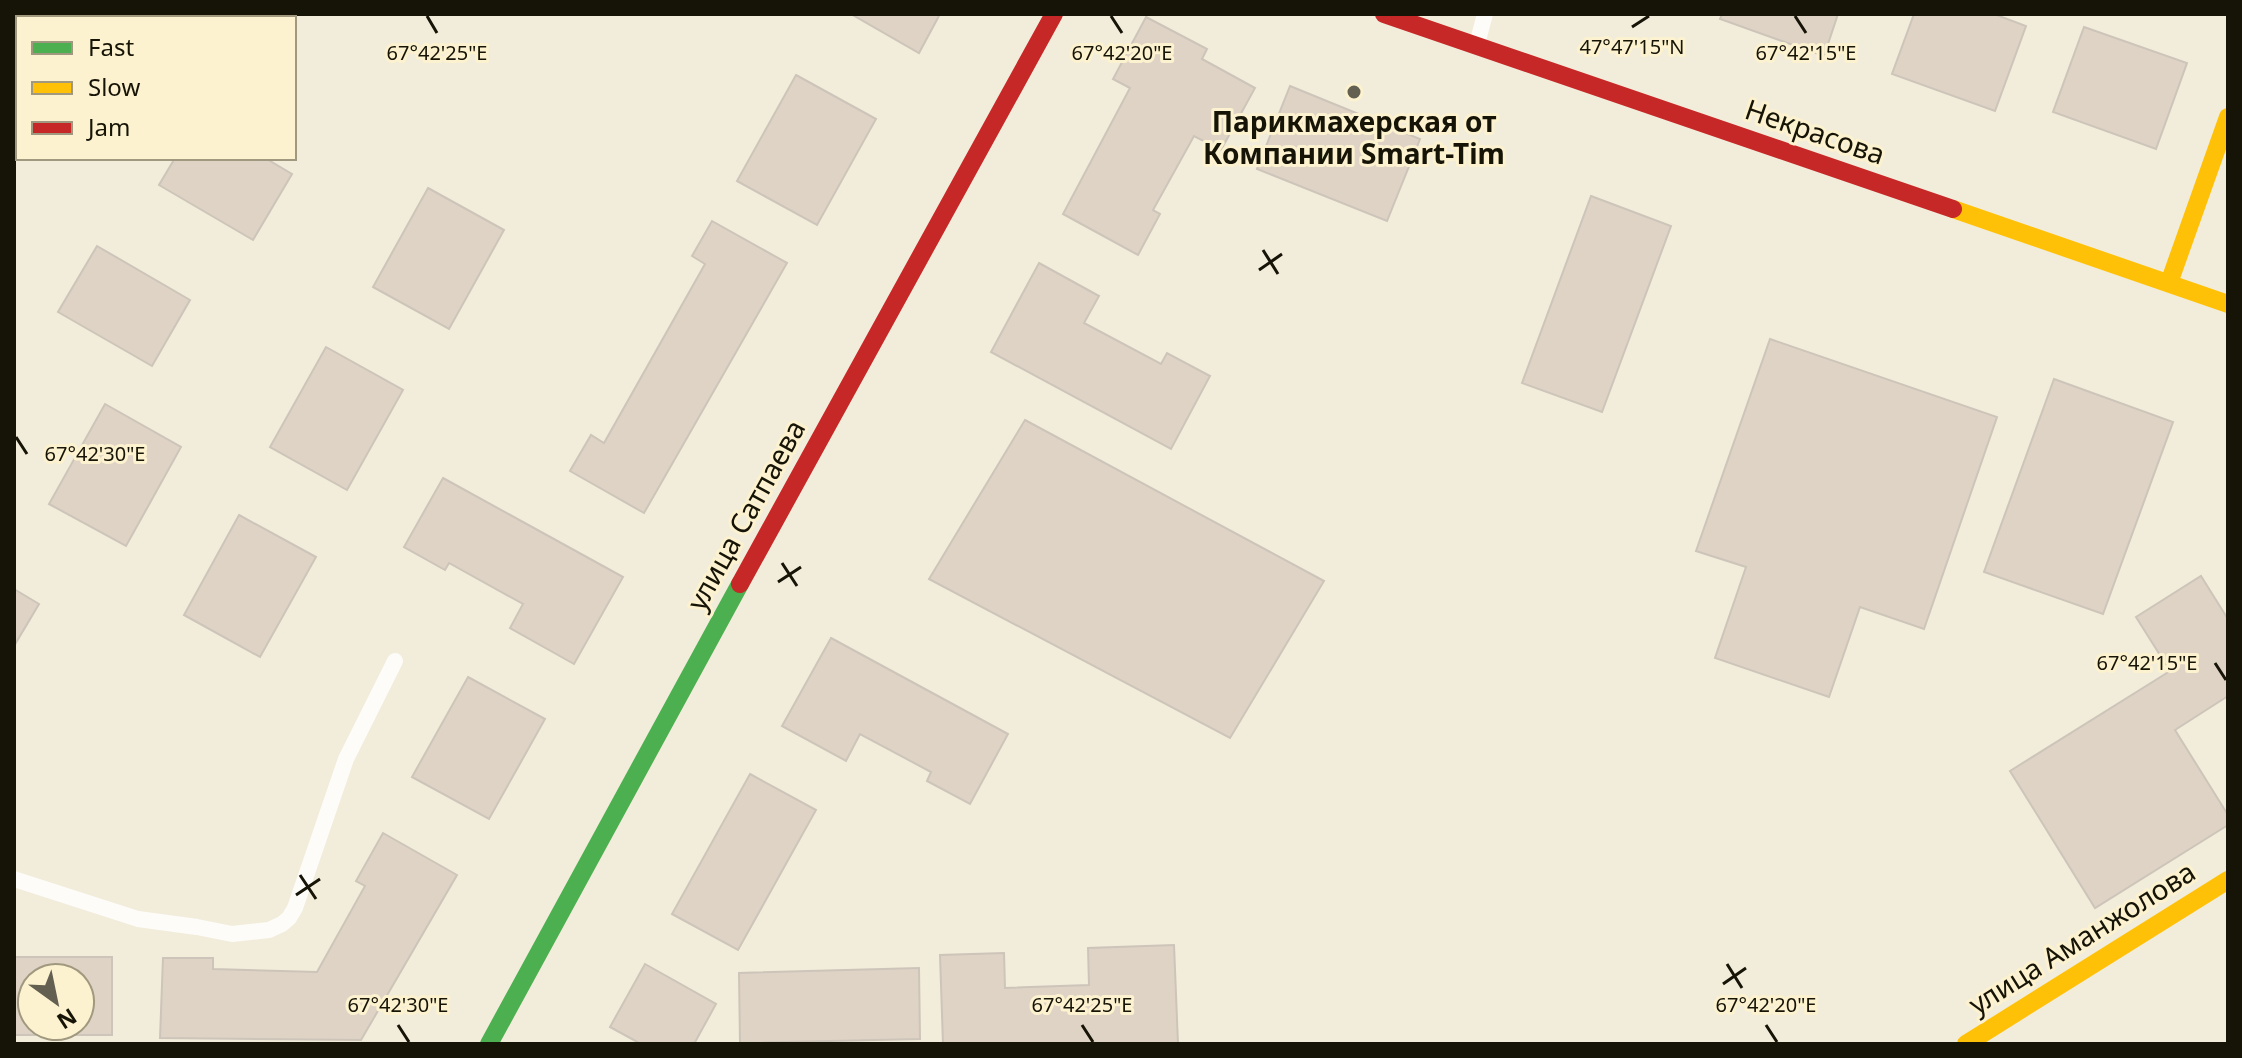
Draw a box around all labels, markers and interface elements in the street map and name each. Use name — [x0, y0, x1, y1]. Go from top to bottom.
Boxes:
legend — [16, 16, 296, 160]
text: Fast — [88, 30, 134, 63]
text: 47°47'15"N — [1579, 33, 1685, 60]
text: 67°42'25"E — [387, 39, 487, 66]
text: 67°42'20"E — [1072, 39, 1172, 66]
text: 67°42'15"E — [1756, 39, 1856, 66]
text: Slow — [88, 70, 140, 103]
marker: Парикмахерская от Компании Smart-Tim — [1345, 83, 1363, 101]
street label: Некрасова — [1740, 89, 1890, 173]
place label: Парикмахерская от Компании Smart-Tim — [1203, 102, 1505, 172]
text: Jam — [86, 110, 130, 143]
street label: улица Сатпаева — [677, 412, 813, 617]
text: 67°42'30"E — [45, 440, 145, 467]
text: 67°42'15"E — [2097, 649, 2197, 676]
street label: улица Аманжолова — [1961, 852, 2202, 1022]
north arrow — [16, 962, 96, 1042]
text: 67°42'30"E — [348, 991, 448, 1018]
text: 67°42'25"E — [1032, 991, 1132, 1018]
text: 67°42'20"E — [1716, 991, 1816, 1018]
text: N — [52, 1002, 83, 1037]

